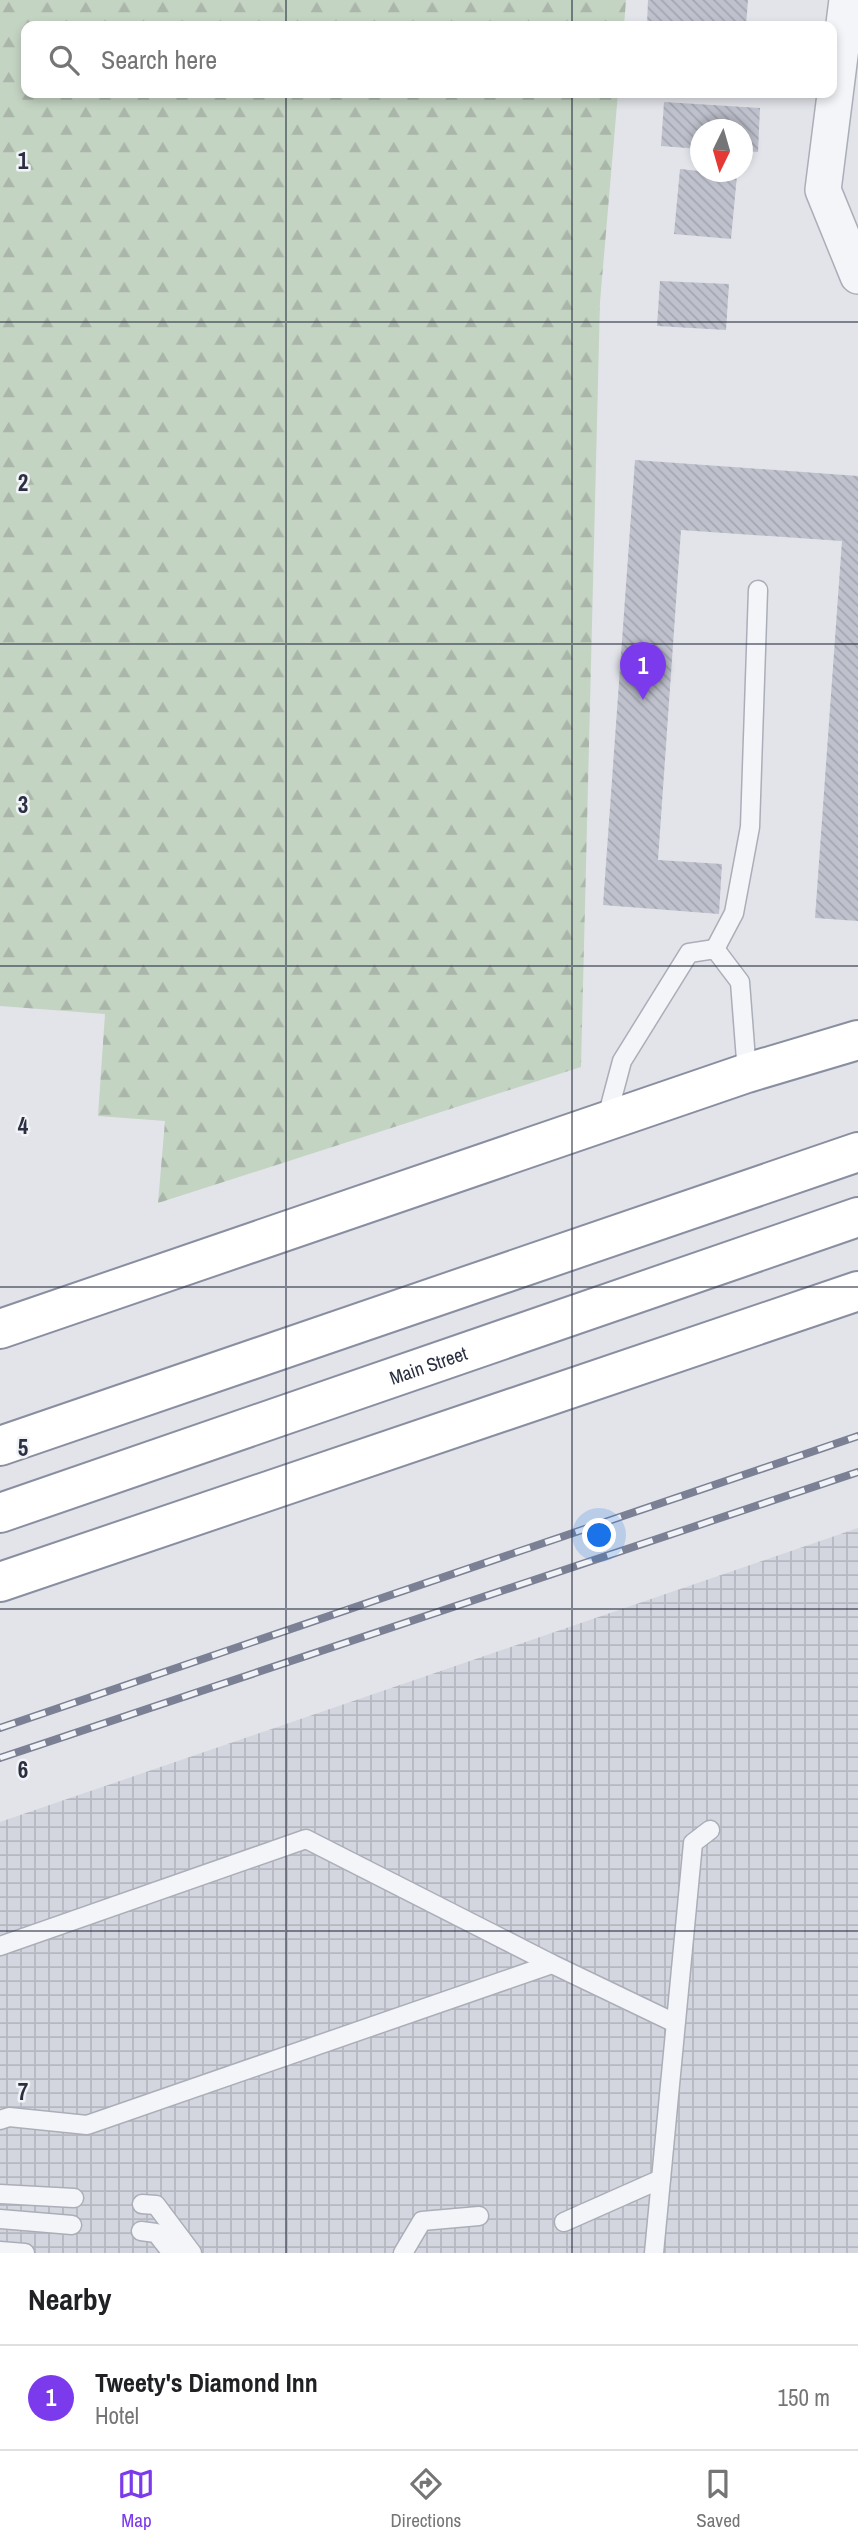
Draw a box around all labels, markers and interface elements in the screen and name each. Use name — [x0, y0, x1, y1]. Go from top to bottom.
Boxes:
search box — [21, 21, 837, 98]
icon: search — [45, 41, 83, 79]
text: Search here — [101, 42, 217, 77]
north arrow — [690, 119, 753, 182]
text: 1 — [18, 145, 29, 176]
text: 2 — [18, 467, 28, 498]
pin: 1 — [620, 642, 666, 700]
text: 3 — [18, 789, 28, 820]
text: 4 — [18, 1110, 29, 1141]
street label: Main Street — [386, 1340, 471, 1391]
text: 5 — [18, 1432, 28, 1463]
your location — [582, 1518, 616, 1552]
text: 6 — [18, 1754, 28, 1785]
text: 7 — [18, 2076, 28, 2107]
text: Nearby — [28, 2279, 111, 2319]
text: Tweety's Diamond Inn — [95, 2365, 318, 2400]
text: 1 — [46, 2382, 56, 2413]
text: 150 m — [778, 2382, 830, 2413]
text: Hotel — [95, 2400, 139, 2431]
tab: Map — [117, 2465, 155, 2533]
tab: Directions — [390, 2465, 461, 2533]
tab: Saved — [696, 2465, 741, 2533]

